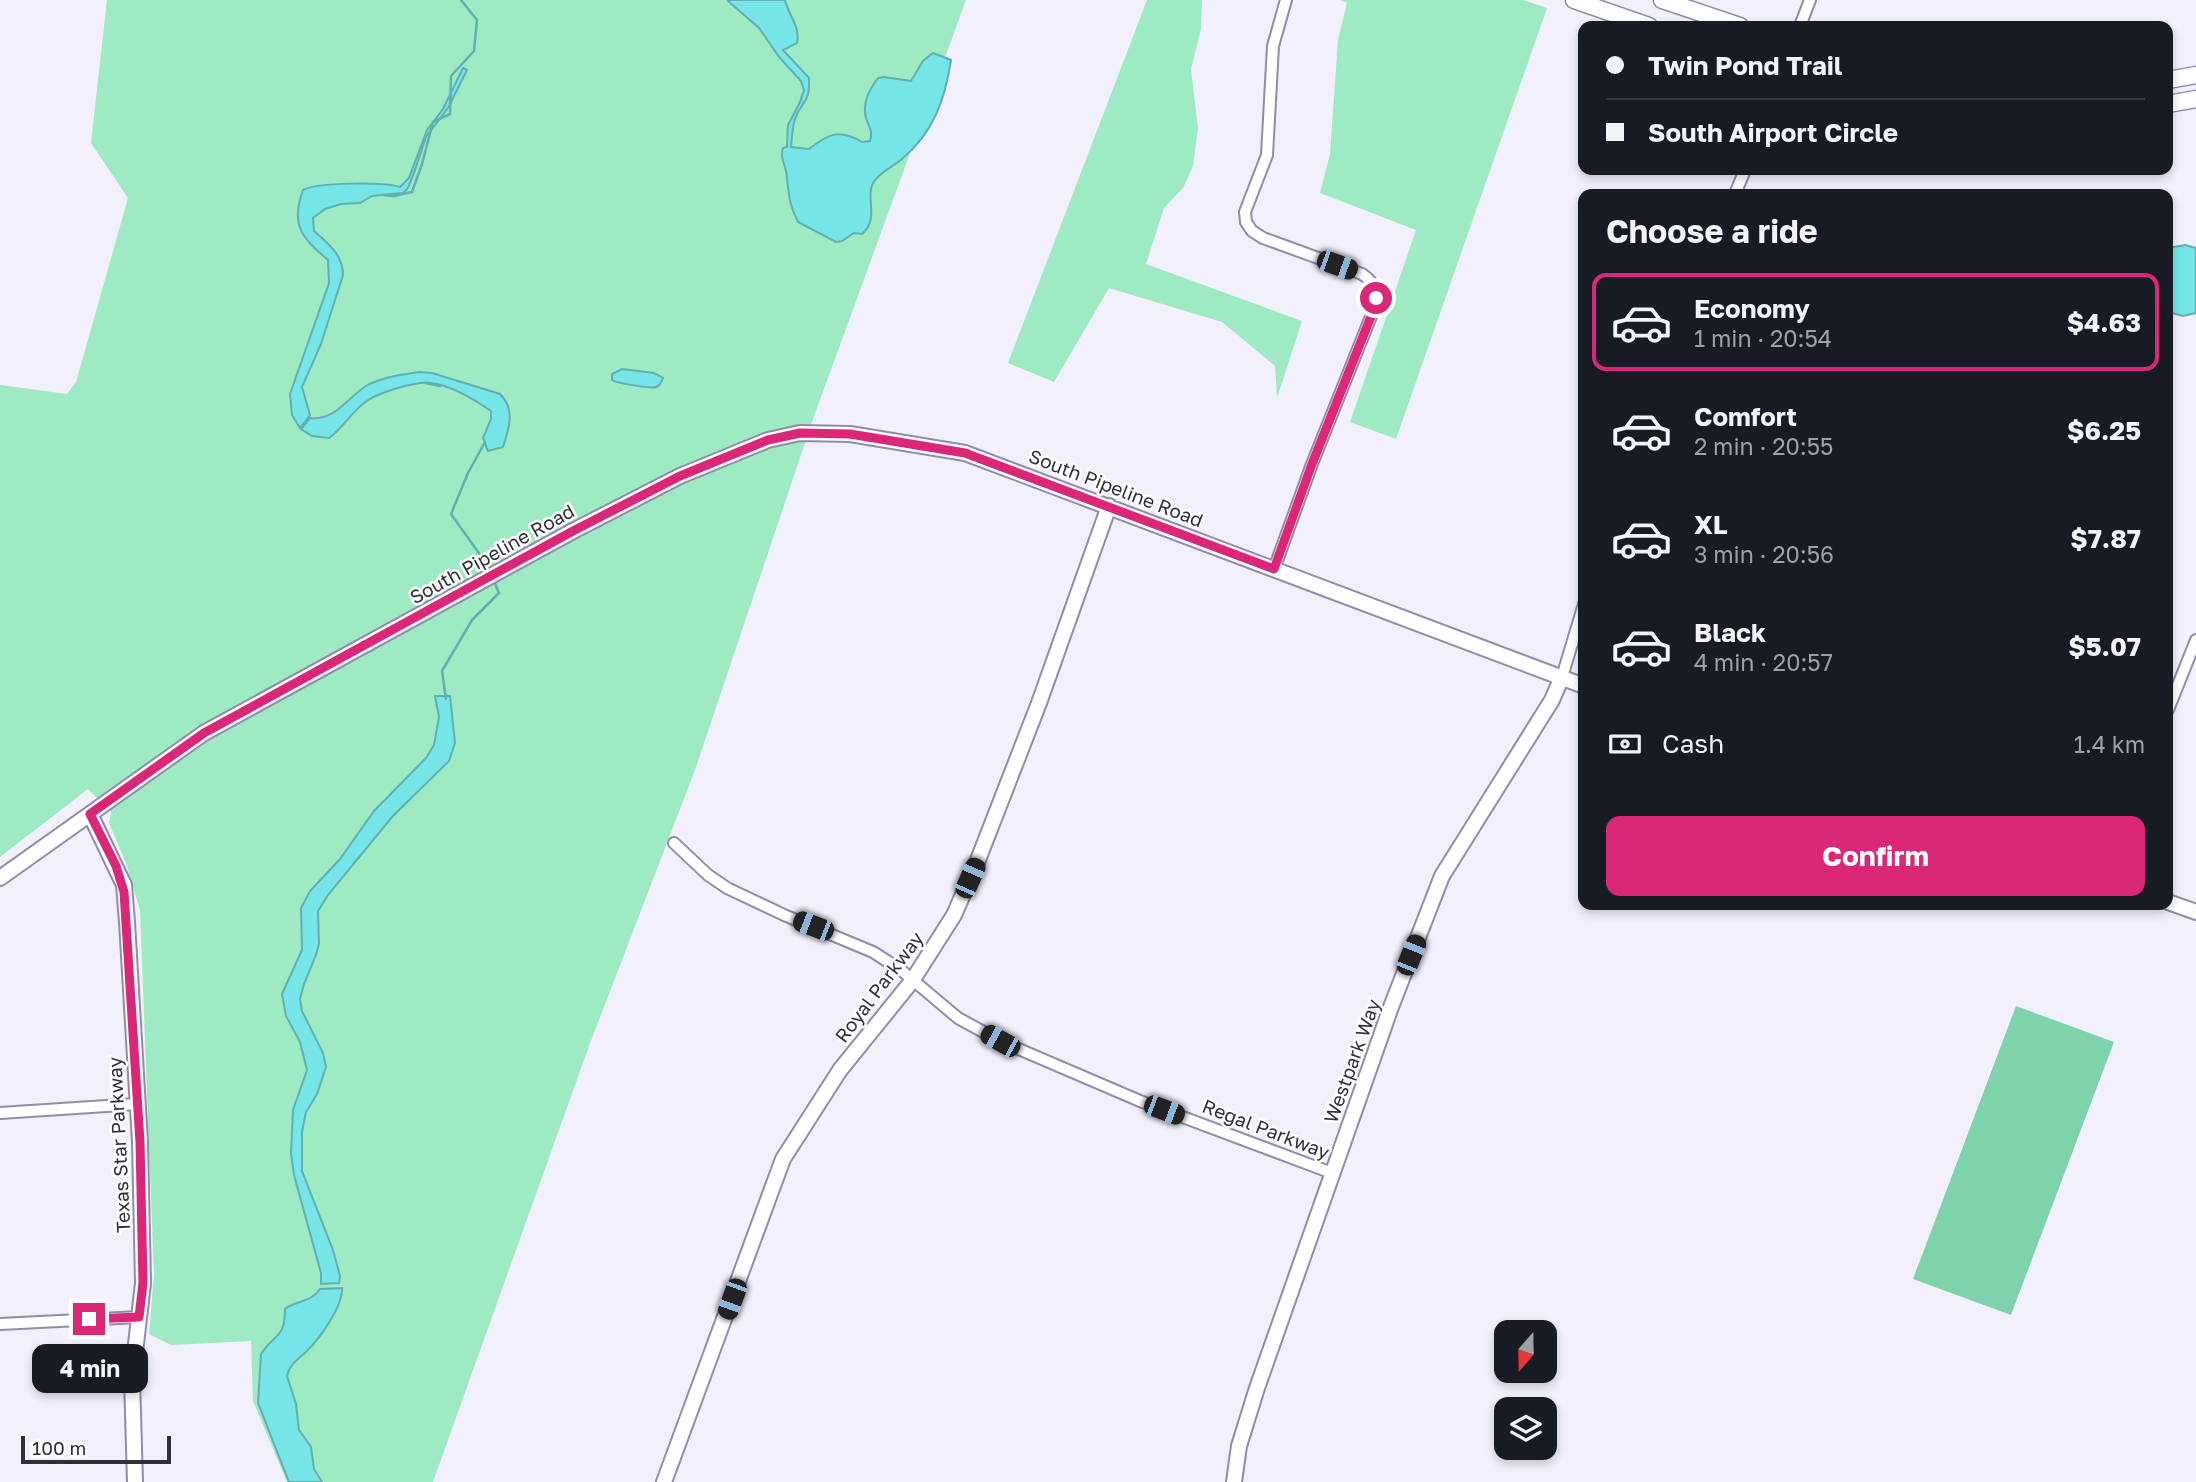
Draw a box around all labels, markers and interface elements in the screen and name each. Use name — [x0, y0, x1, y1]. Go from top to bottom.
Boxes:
text: Twin Pond Trail — [1648, 50, 1843, 81]
text: South Airport Circle — [1648, 117, 1898, 148]
text: Choose a ride — [1606, 212, 1818, 250]
car — [1314, 248, 1361, 282]
route start — [1360, 282, 1392, 314]
icon: car — [1610, 291, 1673, 354]
text: Economy — [1694, 293, 1810, 324]
text: $4.63 — [2067, 307, 2141, 338]
text: 1 min · 20:54 — [1694, 324, 1832, 352]
icon: car — [1610, 399, 1673, 462]
text: Comfort — [1694, 401, 1797, 432]
text: $6.25 — [2067, 415, 2141, 446]
text: 2 min · 20:55 — [1694, 432, 1833, 460]
street label: South Pipeline Road — [1026, 444, 1206, 531]
street label: South Pipeline Road — [405, 499, 578, 608]
icon: car — [1610, 507, 1673, 570]
text: XL — [1694, 509, 1728, 540]
text: $7.87 — [2070, 523, 2141, 554]
text: 3 min · 20:56 — [1694, 540, 1834, 568]
icon: car — [1610, 615, 1673, 678]
text: Black — [1694, 617, 1766, 648]
text: $5.07 — [2068, 631, 2141, 662]
text: 4 min · 20:57 — [1694, 648, 1833, 676]
icon: cash — [1606, 725, 1644, 763]
text: Cash — [1662, 728, 1724, 759]
text: 1.4 km — [2074, 730, 2145, 758]
button: Confirm — [1606, 816, 2145, 896]
car — [952, 855, 989, 901]
car — [790, 909, 837, 943]
street label: Royal Parkway — [829, 926, 928, 1047]
car — [1394, 932, 1429, 978]
street label: Westpark Way — [1318, 996, 1385, 1126]
car — [977, 1022, 1024, 1060]
street label: Texas Star Parkway — [102, 1056, 135, 1234]
car — [1141, 1093, 1188, 1127]
street label: Regal Parkway — [1199, 1094, 1333, 1163]
car — [715, 1276, 750, 1322]
route end — [73, 1303, 105, 1335]
north arrow — [1494, 1320, 1558, 1382]
map controls — [1494, 1320, 1557, 1460]
callout: 4 min — [31, 1344, 147, 1392]
text: 4 min — [60, 1354, 120, 1382]
button: layers — [1494, 1397, 1557, 1460]
scale bar — [21, 1433, 172, 1465]
text: 100 m — [32, 1436, 86, 1459]

